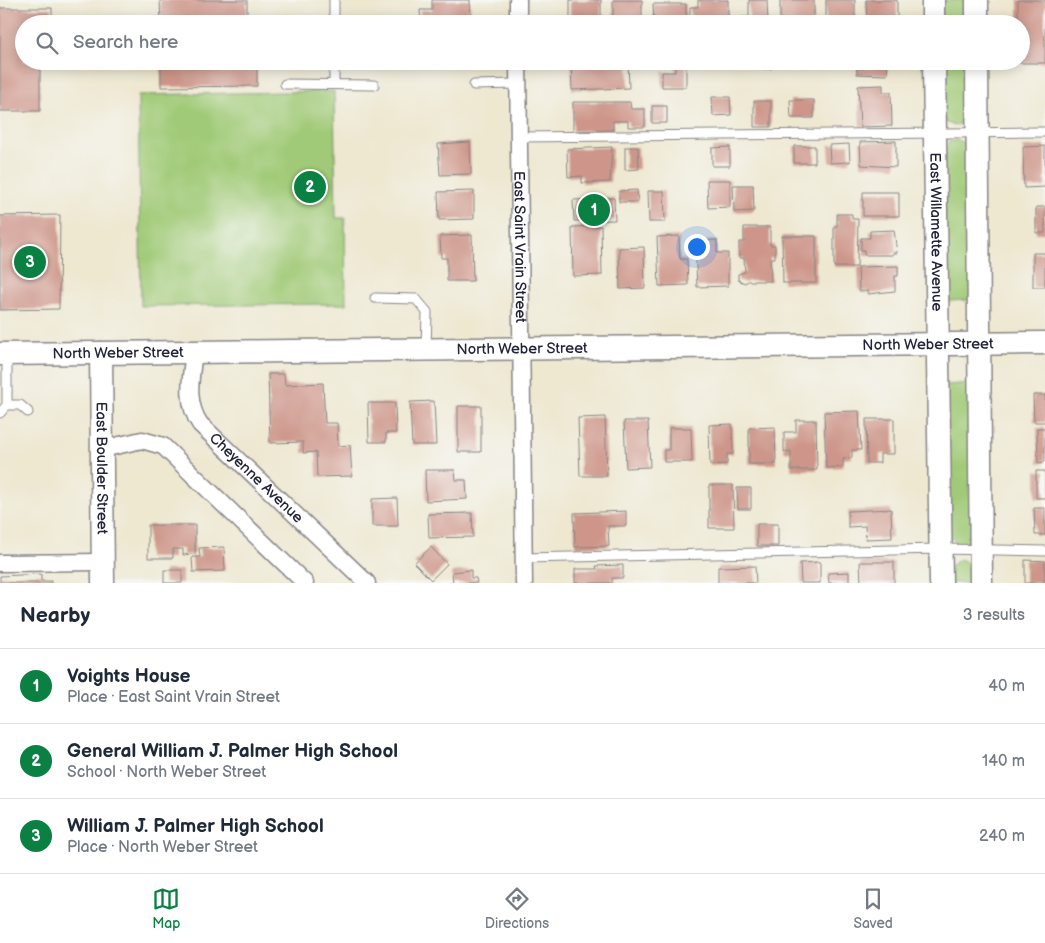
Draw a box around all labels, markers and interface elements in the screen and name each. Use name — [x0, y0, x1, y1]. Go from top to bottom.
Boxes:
search box — [15, 15, 1030, 70]
icon: search — [33, 29, 61, 57]
text: Search here — [73, 31, 178, 54]
street label: East Willamette Avenue — [926, 152, 947, 312]
pin: 2 — [294, 168, 326, 206]
street label: East Saint Vrain Street — [510, 171, 531, 323]
pin: 1 — [578, 191, 610, 229]
your location — [684, 234, 710, 260]
pin: 3 — [14, 243, 46, 281]
street label: North Weber Street — [862, 334, 994, 354]
street label: North Weber Street — [456, 338, 588, 359]
street label: North Weber Street — [52, 343, 184, 363]
street label: East Boulder Street — [92, 402, 112, 535]
street label: Cheyenne Avenue — [205, 429, 308, 527]
text: Nearby — [20, 603, 90, 628]
text: 3 results — [963, 606, 1025, 625]
text: Voights House — [67, 665, 191, 688]
text: 1 — [33, 677, 39, 696]
text: 40 m — [988, 677, 1025, 696]
text: Place · East Saint Vrain Street — [67, 688, 280, 707]
text: General William J. Palmer High School — [67, 740, 398, 763]
text: 2 — [31, 752, 41, 771]
text: 140 m — [982, 752, 1025, 771]
text: School · North Weber Street — [67, 763, 266, 782]
text: William J. Palmer High School — [67, 815, 324, 838]
text: 3 — [31, 827, 41, 846]
text: 240 m — [979, 827, 1025, 846]
text: Place · North Weber Street — [67, 838, 258, 857]
tab: Map — [152, 885, 180, 932]
tab: Directions — [485, 885, 549, 932]
tab: Saved — [853, 885, 893, 932]

